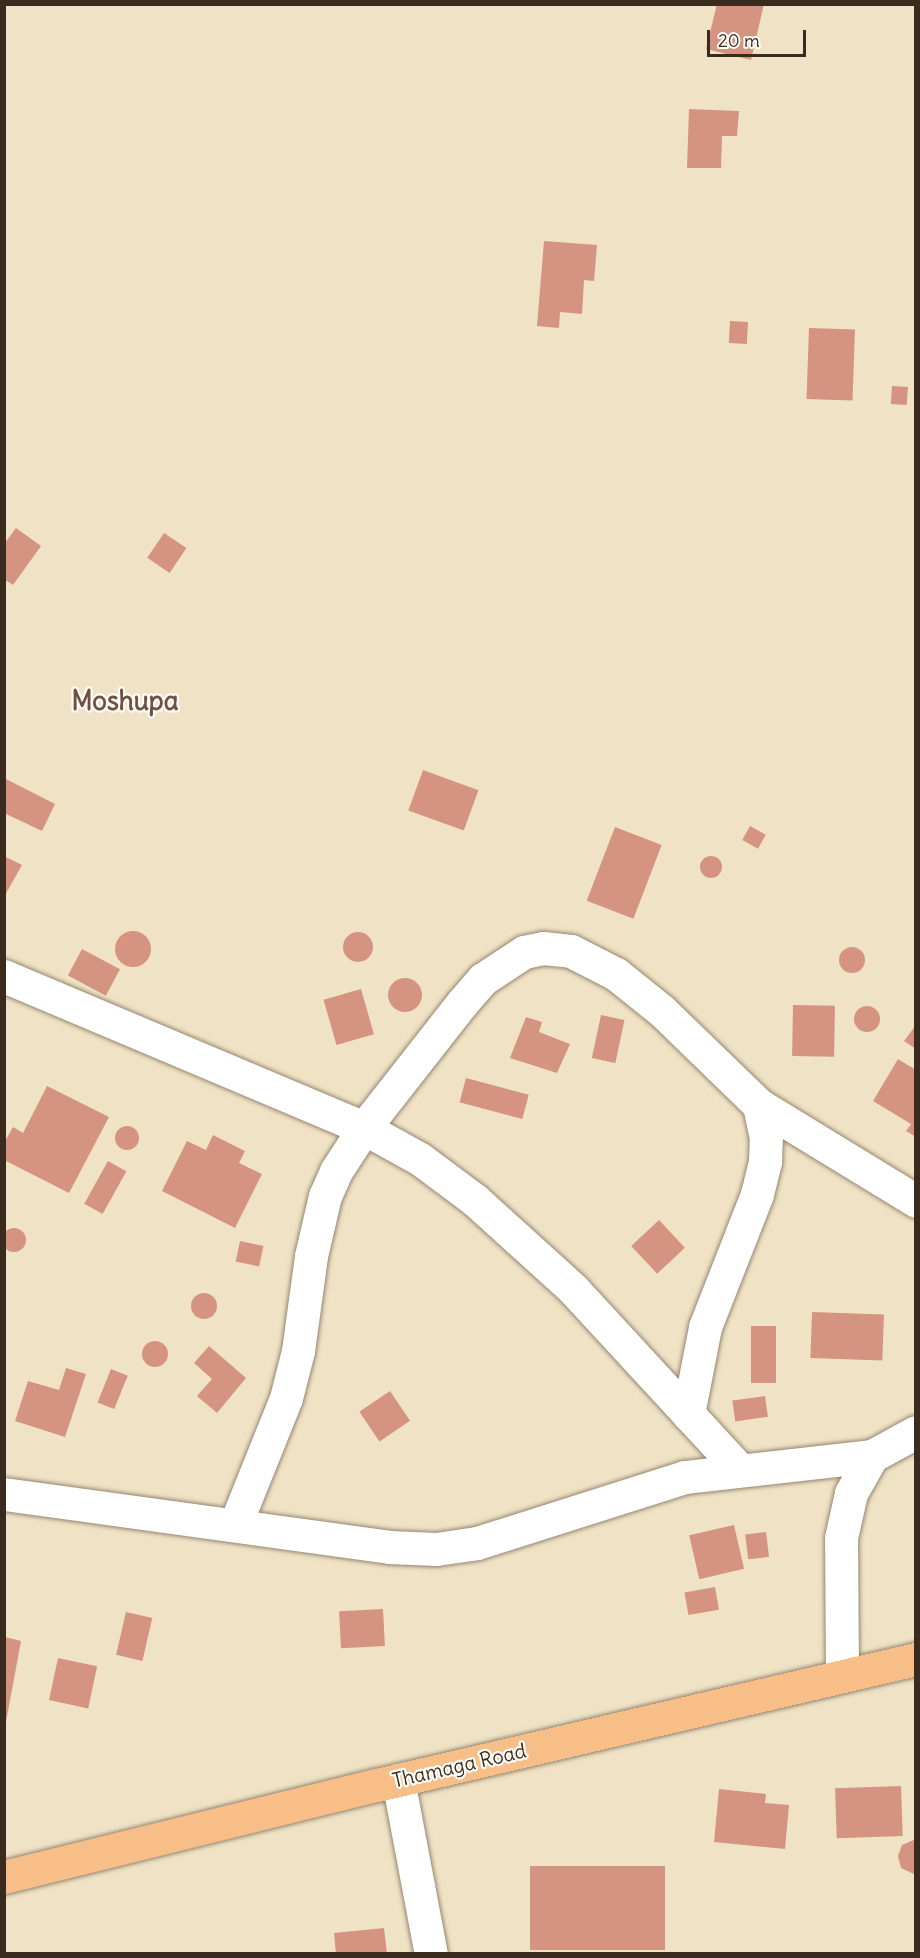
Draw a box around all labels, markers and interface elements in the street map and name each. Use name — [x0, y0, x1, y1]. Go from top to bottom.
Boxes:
scale bar — [710, 18, 809, 56]
text: 20 m — [718, 29, 760, 52]
district label: Moshupa — [71, 685, 179, 717]
street label: Thamaga Road — [390, 1738, 528, 1792]

